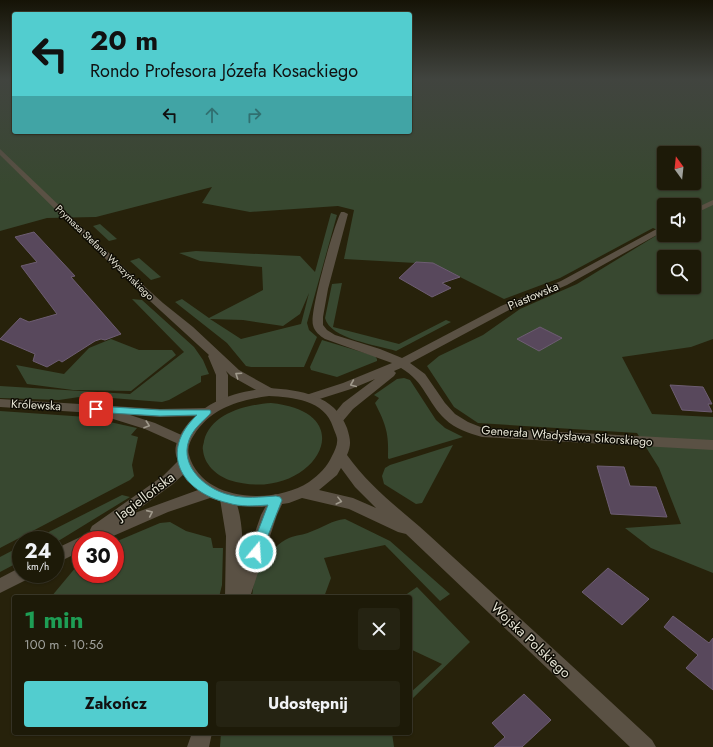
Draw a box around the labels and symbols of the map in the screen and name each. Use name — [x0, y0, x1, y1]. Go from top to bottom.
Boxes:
north arrow — [657, 146, 701, 190]
street label: Prymasa Stefana Wyszyńskiego — [52, 201, 158, 304]
street label: Piastowska — [505, 277, 561, 315]
one-way arrow — [235, 372, 242, 379]
one-way arrow — [350, 379, 357, 387]
pin — [79, 392, 113, 426]
street label: Królewska — [11, 395, 62, 415]
one-way arrow — [143, 420, 150, 429]
street label: Generała Władysława Sikorskiego — [481, 421, 654, 451]
street label: Jagiellońska — [110, 467, 179, 526]
one-way arrow — [336, 496, 342, 504]
one-way arrow — [145, 510, 153, 518]
speed limit sign: 30 — [72, 531, 124, 583]
position arrow — [235, 531, 277, 573]
street label: Wojska Polskiego — [487, 598, 576, 683]

